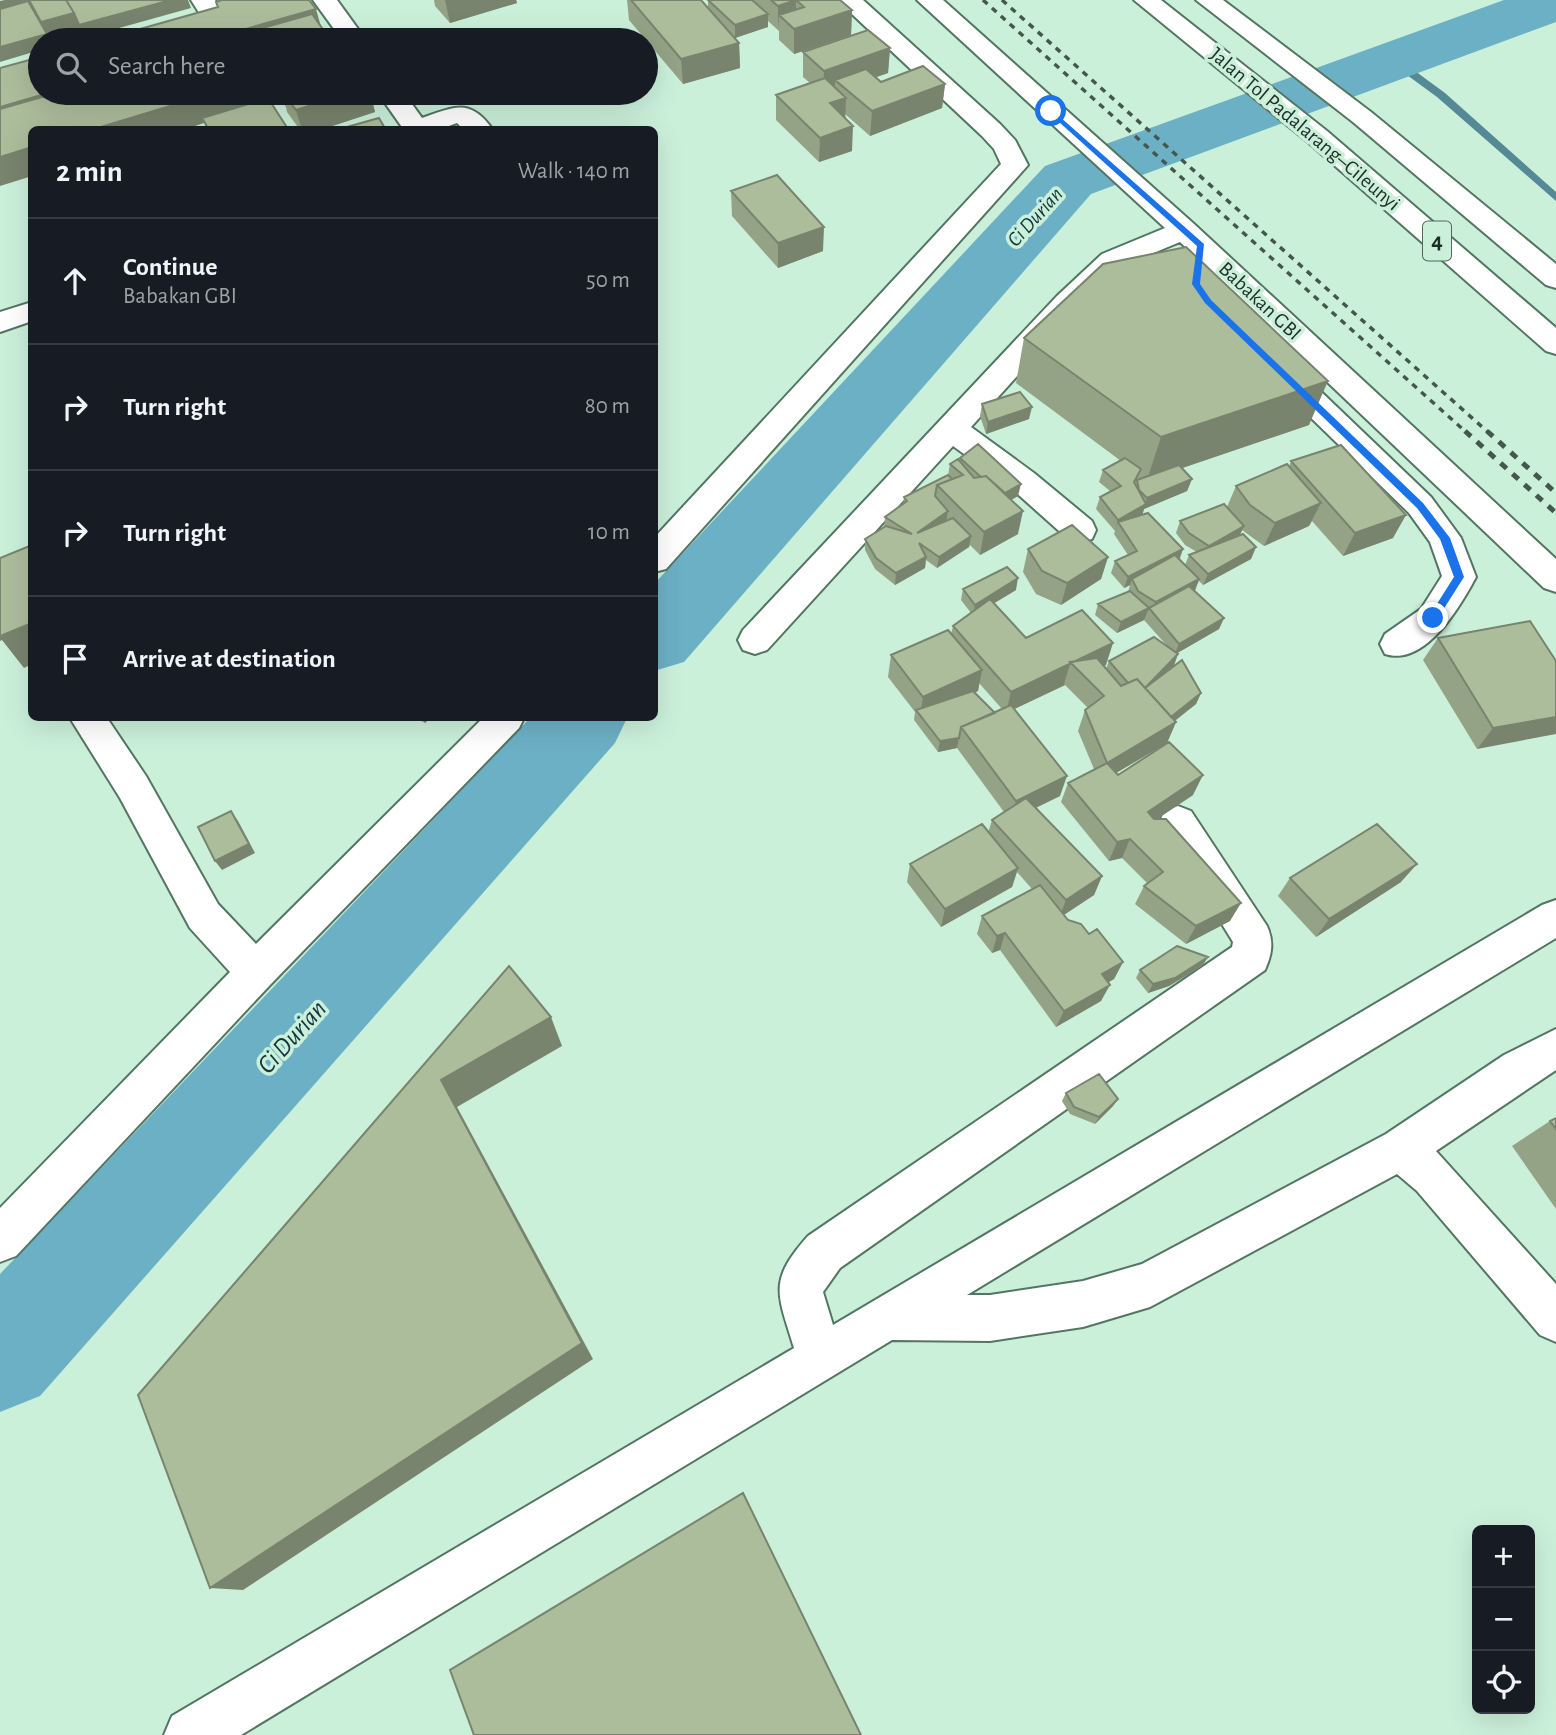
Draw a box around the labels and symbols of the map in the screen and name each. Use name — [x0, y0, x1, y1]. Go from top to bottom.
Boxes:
street label: Jalan Tol Padalarang–Cileunyi — [1206, 44, 1404, 214]
route start — [1035, 95, 1066, 126]
water label: Ci Durian — [1003, 183, 1067, 251]
road number: 4 — [1423, 222, 1451, 260]
street label: Babakan GBI — [1215, 258, 1305, 344]
route end — [1417, 602, 1448, 633]
water label: Ci Durian — [253, 995, 331, 1079]

